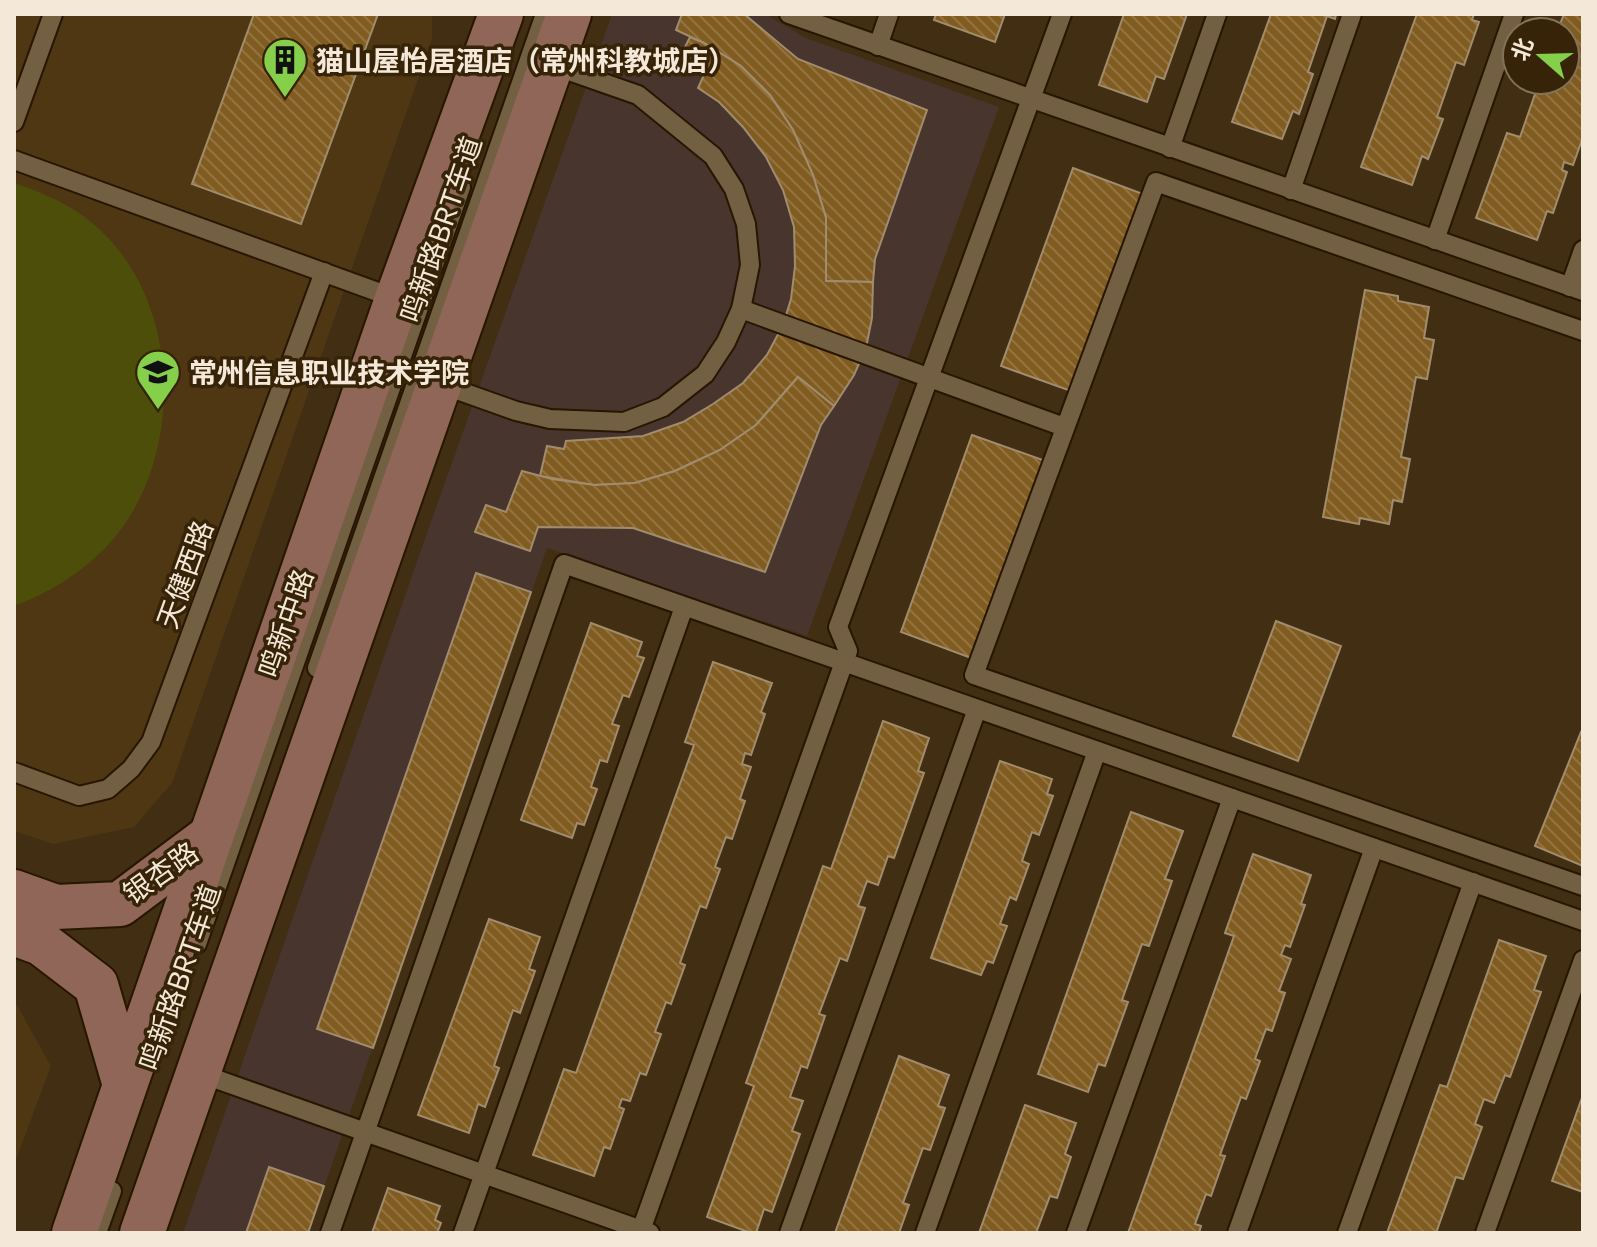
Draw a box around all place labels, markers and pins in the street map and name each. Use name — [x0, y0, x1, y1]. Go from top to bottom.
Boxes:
building icon: 猫山屋怡居酒店（常州科教城店） — [261, 36, 309, 99]
place label: 猫山屋怡居酒店（常州科教城店） — [316, 43, 736, 77]
school or university icon: 常州信息职业技术学院 — [134, 348, 182, 411]
place label: 常州信息职业技术学院 — [189, 355, 469, 389]

